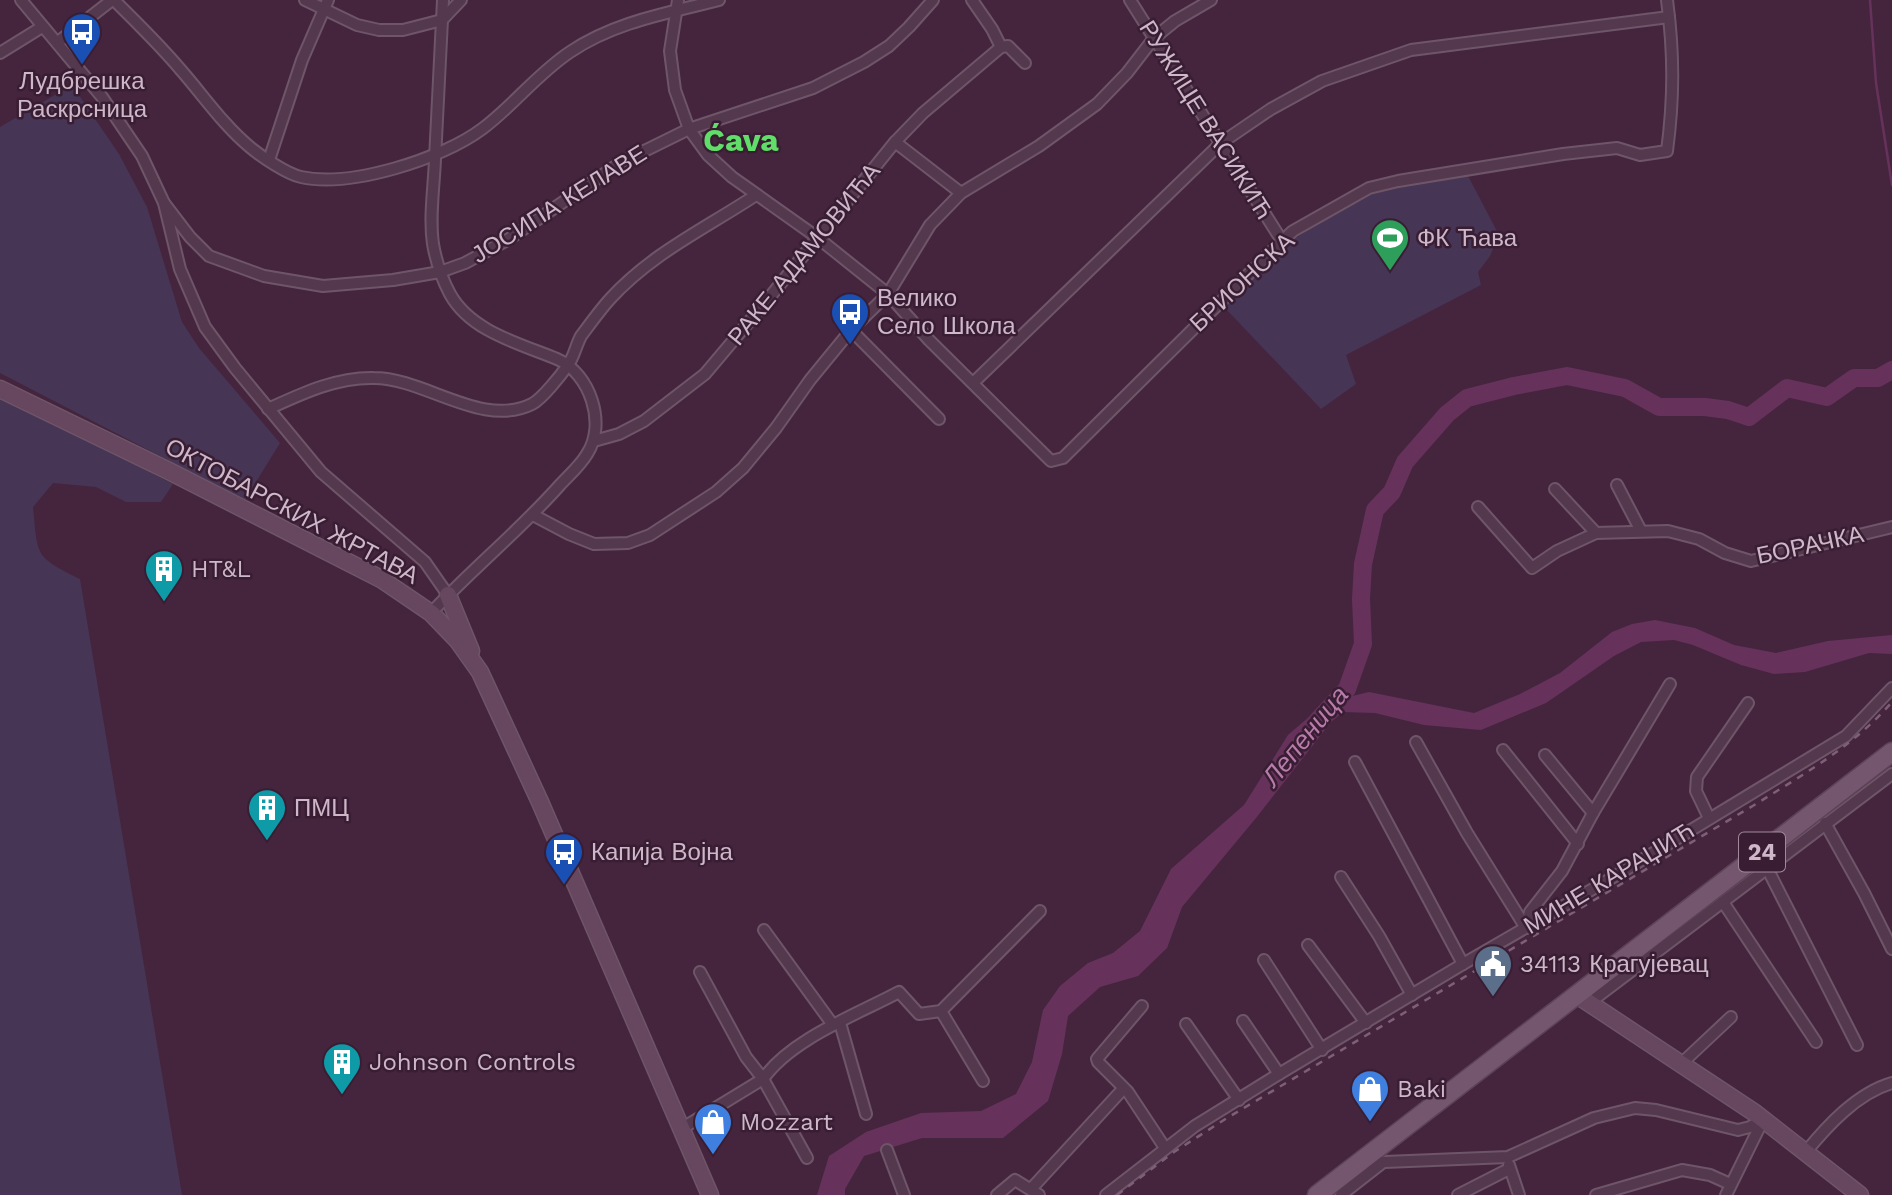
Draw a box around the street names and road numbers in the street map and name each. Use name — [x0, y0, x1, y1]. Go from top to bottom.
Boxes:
street label: РУЖИЦЕ ВАСИКИЋ — [1133, 15, 1279, 225]
street label: ЈОСИПА КЕЛАВЕ — [467, 139, 651, 269]
street label: РАКЕ АДАМОВИЋА — [722, 157, 886, 351]
street label: БРИОНСКА — [1184, 227, 1300, 337]
street label: ОКТОБАРСКИХ ЖРТАВА — [161, 432, 423, 590]
street label: БОРАЧКА — [1754, 520, 1866, 570]
street label: МИНЕ КАРАЏИЋ — [1519, 816, 1699, 940]
road number: 24 — [1739, 832, 1785, 872]

